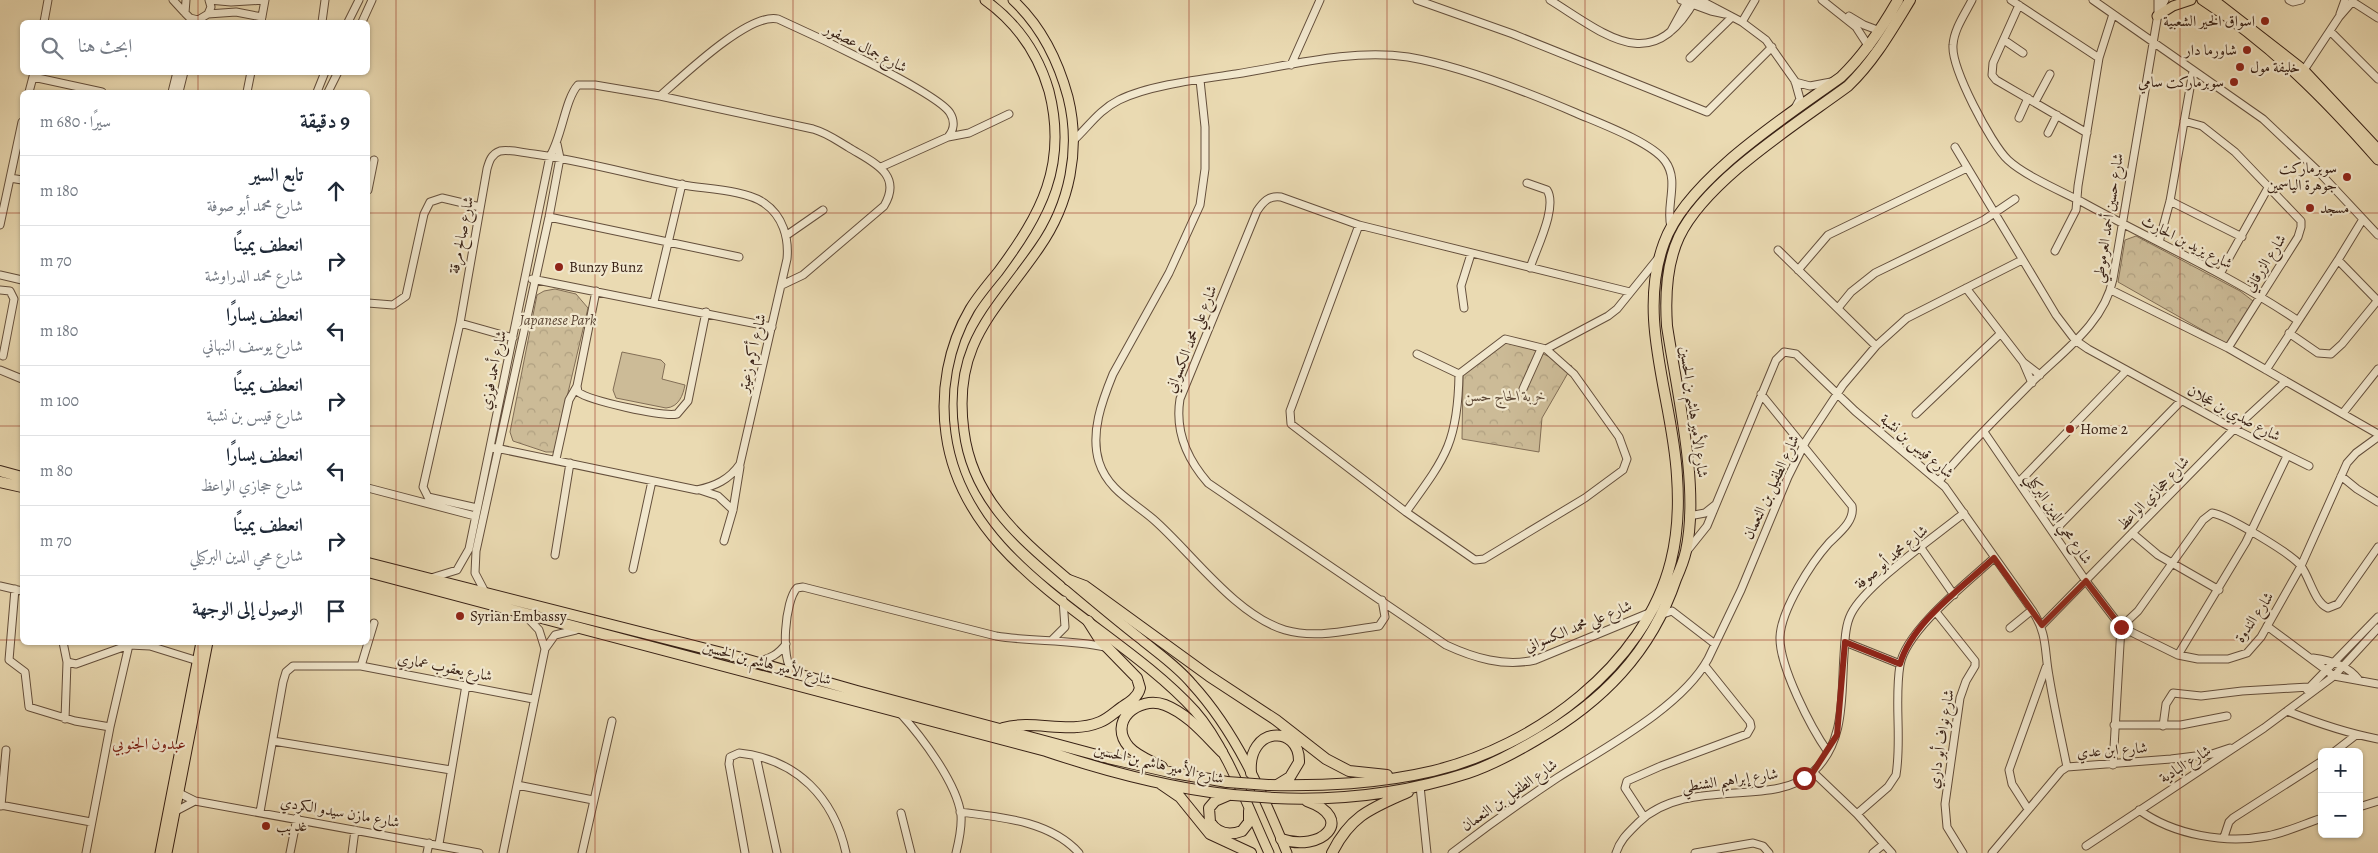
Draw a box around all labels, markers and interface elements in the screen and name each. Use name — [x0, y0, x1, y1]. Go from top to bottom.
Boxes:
place label: اسواق الخير الشعبية — [2163, 11, 2255, 31]
marker: اسواق الخير الشعبية — [2259, 15, 2271, 27]
street label: شارع جمال عصفور — [818, 18, 911, 80]
search box — [20, 20, 370, 75]
text: ابحث هنا — [78, 33, 132, 59]
icon: search — [38, 34, 66, 62]
place label: شاورما دار — [2183, 40, 2237, 60]
marker: شاورما دار — [2241, 44, 2253, 56]
place label: خليفة مول — [2250, 57, 2300, 77]
marker: خليفة مول — [2234, 61, 2246, 73]
place label: سوبرماركت سامي — [2138, 72, 2224, 94]
marker: سوبرماركت سامي — [2228, 76, 2240, 88]
text: 9 دقيقة — [300, 107, 350, 135]
text: سيرًا · 680 m — [40, 111, 111, 133]
street label: شارع حسين أحمد العرموطي — [2087, 152, 2132, 285]
place label: سوبرماركت جوهرة الياسمين — [2267, 158, 2337, 195]
text: تابع السير — [250, 162, 303, 188]
marker: سوبرماركت جوهرة الياسمين — [2341, 171, 2353, 183]
icon: ahead — [322, 177, 350, 205]
text: 180 m — [40, 180, 78, 202]
street label: شارع صالح مرقة — [444, 194, 482, 276]
text: شارع محمد أبو صوفة — [207, 195, 303, 217]
place label: مسجد — [2320, 198, 2349, 218]
marker: مسجد — [2304, 202, 2316, 214]
street label: شارع يزيد بن الحارث — [2136, 210, 2236, 276]
street label: شارع الزرقاني — [2239, 230, 2293, 297]
text: انعطف يمينًا — [233, 232, 303, 258]
icon: right — [322, 247, 350, 275]
text: 70 m — [40, 250, 72, 272]
place label: Bunzy Bunz — [569, 257, 643, 277]
marker: Bunzy Bunz — [553, 261, 565, 273]
text: شارع محمد الدراوشة — [205, 265, 303, 287]
street label: شارع علي محمد الكسواني — [1160, 282, 1225, 397]
text: انعطف يسارًا — [226, 302, 303, 328]
park label: Japanese Park — [519, 310, 597, 330]
street label: شارع أكرم زعيتر — [732, 312, 774, 397]
icon: left — [322, 317, 350, 345]
text: 180 m — [40, 320, 78, 342]
street label: شارع أحمد فوزي — [474, 328, 514, 412]
text: شارع يوسف النبهاني — [202, 335, 303, 357]
street label: شارع الأمير هاشم بن الحسين — [1670, 345, 1714, 480]
text: انعطف يمينًا — [233, 372, 303, 398]
street label: شارع صدي بن عجلان — [2182, 380, 2284, 449]
park label: خربة الحاج حسن — [1464, 386, 1546, 409]
icon: right — [322, 387, 350, 415]
text: 100 m — [40, 390, 79, 412]
text: شارع قيس بن نشبة — [207, 405, 303, 427]
street label: شارع قيس بن نشبة — [1874, 409, 1958, 485]
place label: Home 2 — [2080, 419, 2128, 439]
marker: Home 2 — [2064, 423, 2076, 435]
street label: شارع الطفيل بن النعمان — [1738, 431, 1807, 544]
text: انعطف يسارًا — [226, 442, 303, 468]
street label: شارع حجازي الواعظ — [2112, 451, 2196, 537]
icon: left — [322, 457, 350, 485]
text: 80 m — [40, 460, 73, 482]
street label: شارع محي الدين البركيلي — [2018, 468, 2097, 570]
text: شارع حجازي الواعظ — [200, 475, 303, 497]
text: انعطف يمينًا — [233, 512, 303, 538]
street label: شارع محمد أبو صوفة — [1849, 520, 1934, 596]
icon: right — [322, 527, 350, 555]
text: 70 m — [40, 530, 72, 552]
text: شارع محي الدين البركيلي — [189, 545, 303, 567]
street label: شارع الندوة — [2230, 588, 2281, 648]
street label: شارع علي محمد الكسواني — [1521, 595, 1636, 660]
text: الوصول إلى الوجهة — [192, 596, 303, 622]
icon: arrive — [322, 597, 350, 625]
place label: Syrian Embassy — [470, 606, 567, 626]
marker: Syrian Embassy — [454, 610, 466, 622]
route end — [2110, 616, 2133, 639]
street label: شارع الأمير هاشم بن الحسين — [699, 635, 834, 695]
street label: شارع يعقوب عماري — [395, 648, 494, 689]
street label: شارع نواف أبو داري — [1922, 688, 1962, 790]
district label: عبدون الجنوبي — [112, 733, 186, 756]
street label: شارع الأمير هاشم بن الحسين — [1091, 738, 1226, 794]
street label: شارع ابن عدي — [2076, 738, 2148, 765]
street label: شارع البادية — [2155, 740, 2216, 790]
map controls — [2318, 748, 2363, 838]
button: + — [2318, 748, 2363, 793]
street label: شارع الطفيل بن النعمان — [1457, 754, 1563, 838]
street label: شارع إبراهيم الشنطي — [1681, 763, 1780, 802]
route start — [1793, 767, 1816, 790]
street label: شارع مازن سيدو الكردي — [278, 792, 401, 835]
button: − — [2318, 793, 2363, 838]
place label: غد بب — [276, 816, 307, 836]
marker: غد بب — [260, 820, 272, 832]

